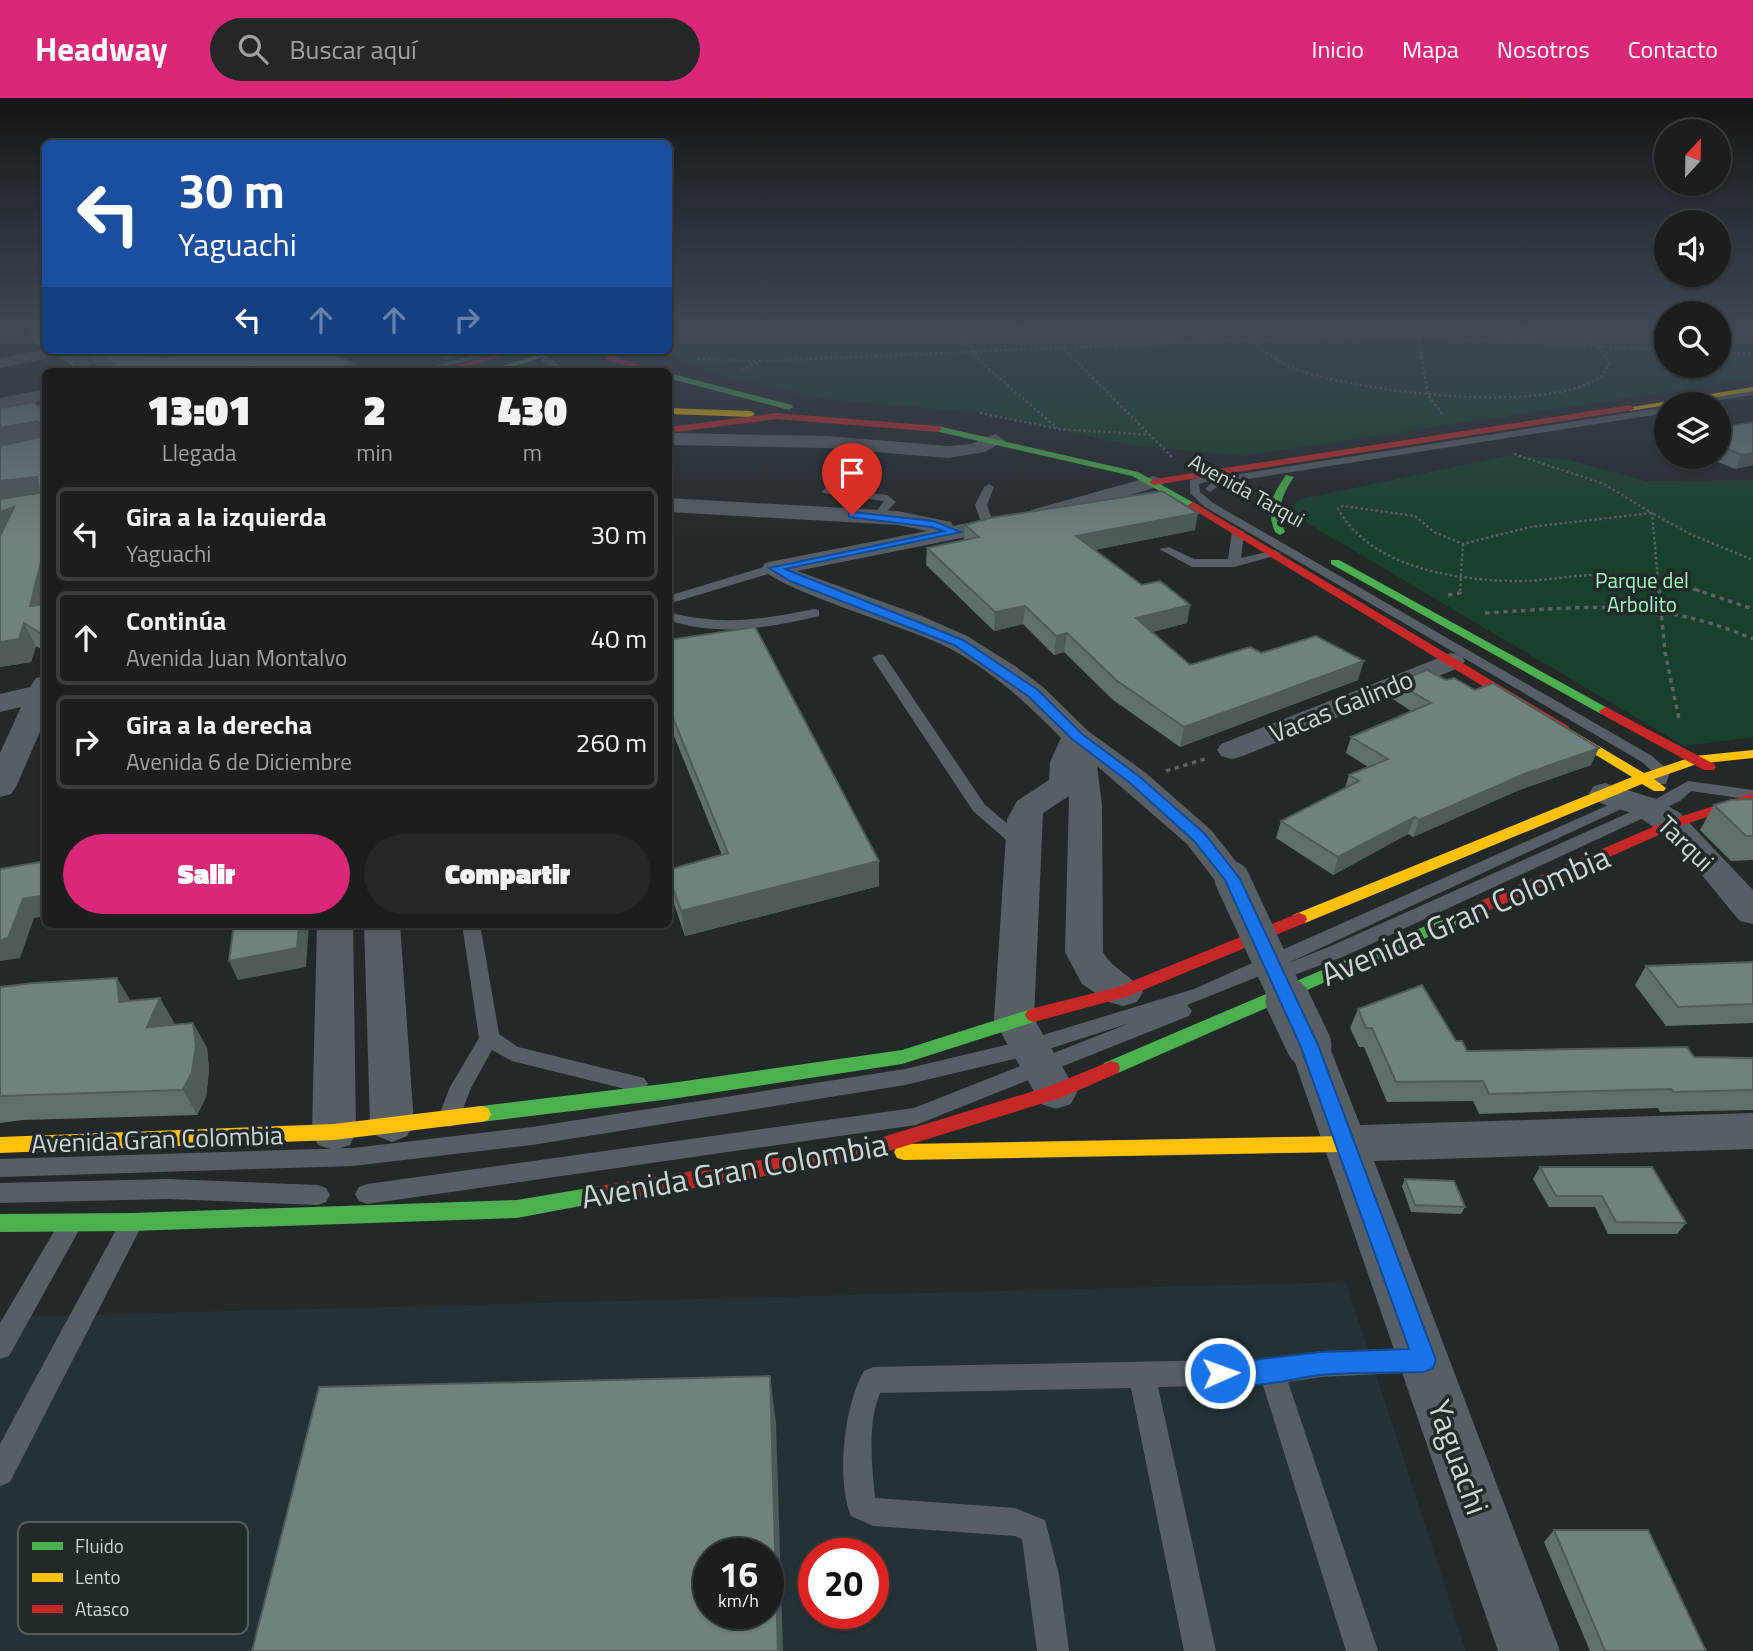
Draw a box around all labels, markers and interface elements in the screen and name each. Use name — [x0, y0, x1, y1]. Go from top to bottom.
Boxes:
search box — [210, 18, 700, 81]
text: Headway — [35, 24, 168, 74]
icon: search — [234, 30, 272, 68]
text: Buscar aquí — [290, 30, 417, 69]
text: Inicio — [1312, 31, 1364, 67]
text: Mapa — [1402, 31, 1459, 67]
text: Nosotros — [1497, 31, 1590, 67]
text: Contacto — [1628, 31, 1718, 67]
north arrow — [1654, 119, 1731, 196]
map controls — [1654, 119, 1731, 469]
text: 30 m — [178, 152, 285, 227]
icon: left — [63, 168, 154, 259]
button: sound — [1654, 210, 1731, 287]
text: Yaguachi — [178, 220, 297, 268]
icon: left — [229, 301, 267, 339]
icon: ahead — [302, 301, 340, 339]
icon: ahead — [375, 301, 413, 339]
icon: right — [448, 301, 486, 339]
button: search — [1654, 301, 1731, 378]
text: 13:01 — [147, 377, 251, 441]
text: 2 — [363, 377, 386, 441]
text: 430 — [498, 377, 567, 441]
button: layers — [1654, 392, 1731, 469]
text: Llegada — [162, 435, 237, 470]
text: min — [356, 435, 393, 470]
text: m — [523, 435, 542, 470]
pin — [822, 443, 882, 515]
street label: Avenida Tarqui — [1183, 445, 1311, 535]
icon: arrive — [833, 454, 871, 492]
text: Gira a la izquierda — [126, 497, 327, 536]
icon: left — [67, 515, 105, 553]
text: 30 m — [590, 515, 647, 554]
text: Yaguachi — [126, 536, 211, 571]
park label: Parque del Arbolito — [1595, 564, 1689, 620]
text: Continúa — [126, 601, 226, 640]
icon: ahead — [67, 619, 105, 657]
text: 40 m — [590, 619, 647, 658]
text: Avenida Juan Montalvo — [126, 640, 347, 675]
street label: Vacas Galindo — [1263, 659, 1419, 753]
text: Gira a la derecha — [126, 705, 312, 744]
icon: right — [67, 723, 105, 761]
text: 260 m — [576, 723, 647, 762]
text: Avenida 6 de Diciembre — [126, 744, 352, 779]
street label: Tarqui — [1649, 806, 1723, 880]
street label: Avenida Gran Colombia — [1313, 832, 1617, 998]
button: Salir — [63, 834, 350, 914]
button: Compartir — [364, 834, 651, 914]
street label: Avenida Gran Colombia — [30, 1115, 284, 1163]
street label: Avenida Gran Colombia — [577, 1119, 891, 1221]
position arrow — [1183, 1336, 1257, 1410]
street label: Yaguachi — [1416, 1393, 1502, 1521]
legend — [18, 1522, 248, 1634]
text: Fluido — [75, 1531, 124, 1560]
speed limit sign: 20 — [798, 1538, 889, 1629]
text: 16 — [719, 1547, 758, 1601]
text: Lento — [75, 1562, 120, 1591]
text: km/h — [718, 1587, 759, 1614]
text: Atasco — [75, 1594, 129, 1623]

